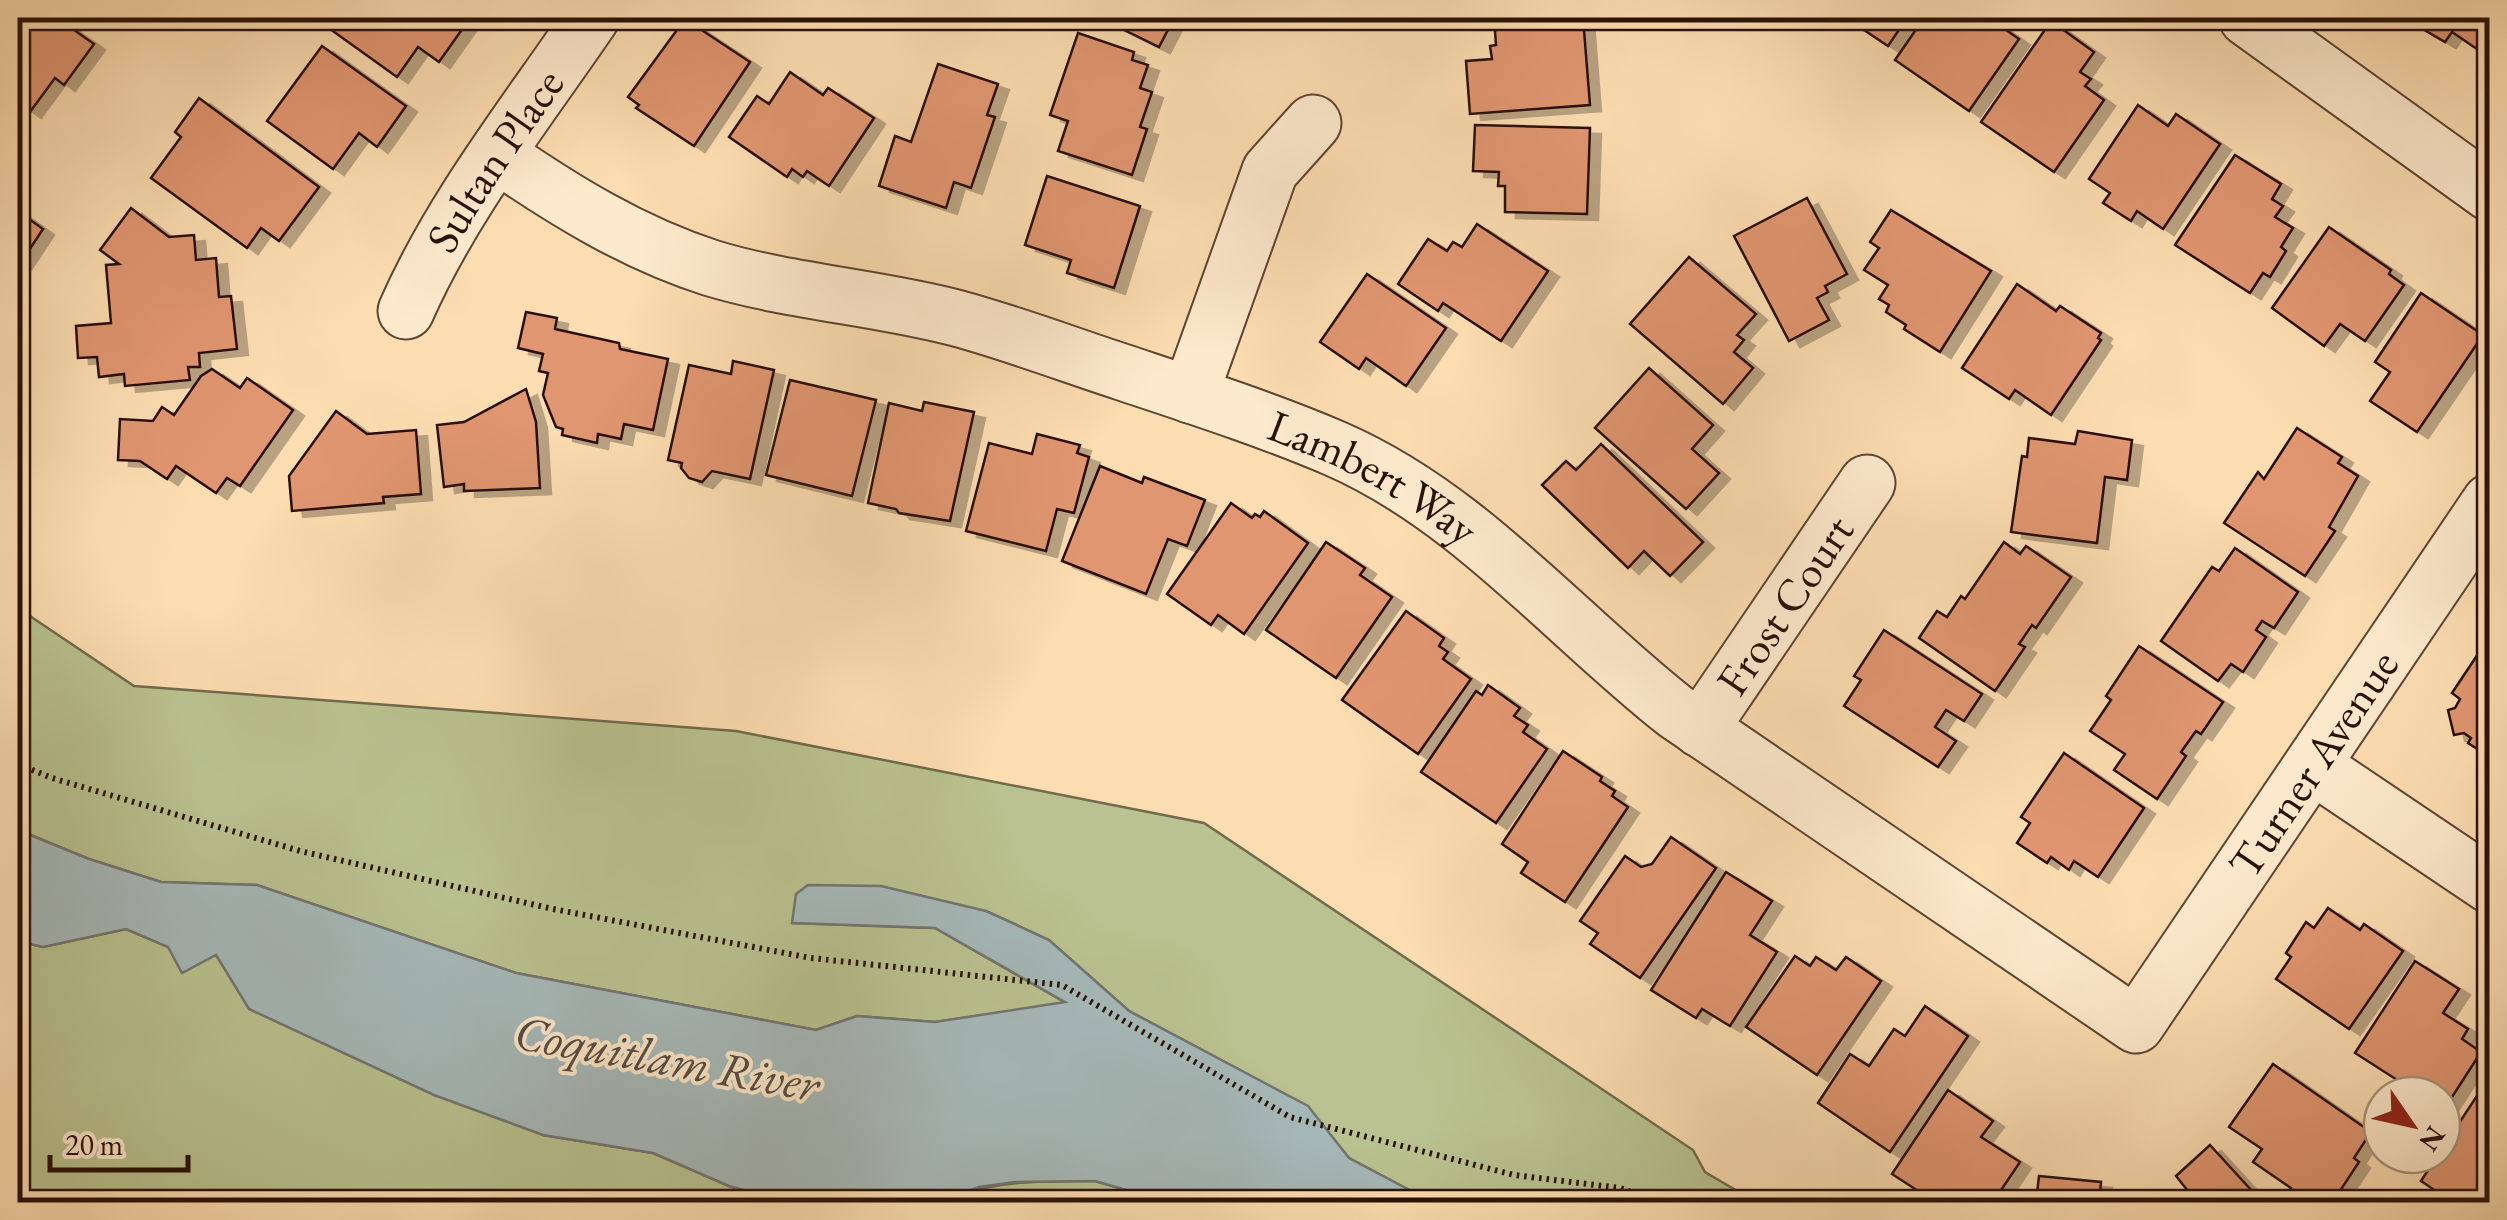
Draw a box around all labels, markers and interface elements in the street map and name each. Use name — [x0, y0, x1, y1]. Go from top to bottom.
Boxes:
street label: Sultan Place — [412, 57, 576, 262]
street label: Lambert Way — [1260, 396, 1491, 558]
street label: Frost Court — [1703, 504, 1866, 706]
street label: Turner Avenue — [2215, 638, 2411, 889]
water label: Coquitlam River — [510, 1001, 827, 1116]
north arrow — [2362, 1075, 2462, 1175]
scale bar — [50, 1110, 188, 1172]
text: N — [2411, 1120, 2454, 1159]
text: 20 m — [65, 1125, 123, 1164]

